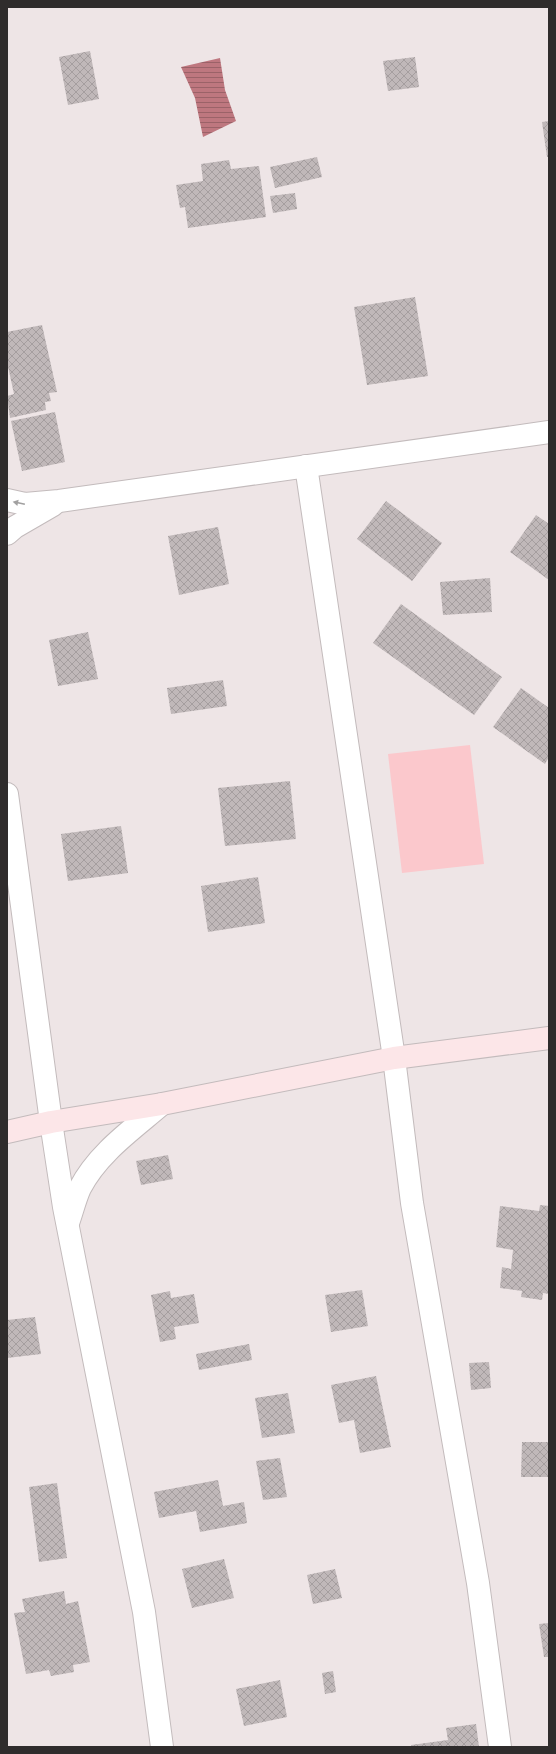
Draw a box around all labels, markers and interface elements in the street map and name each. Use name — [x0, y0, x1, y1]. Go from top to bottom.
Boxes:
one-way arrow — [13, 499, 25, 505]

